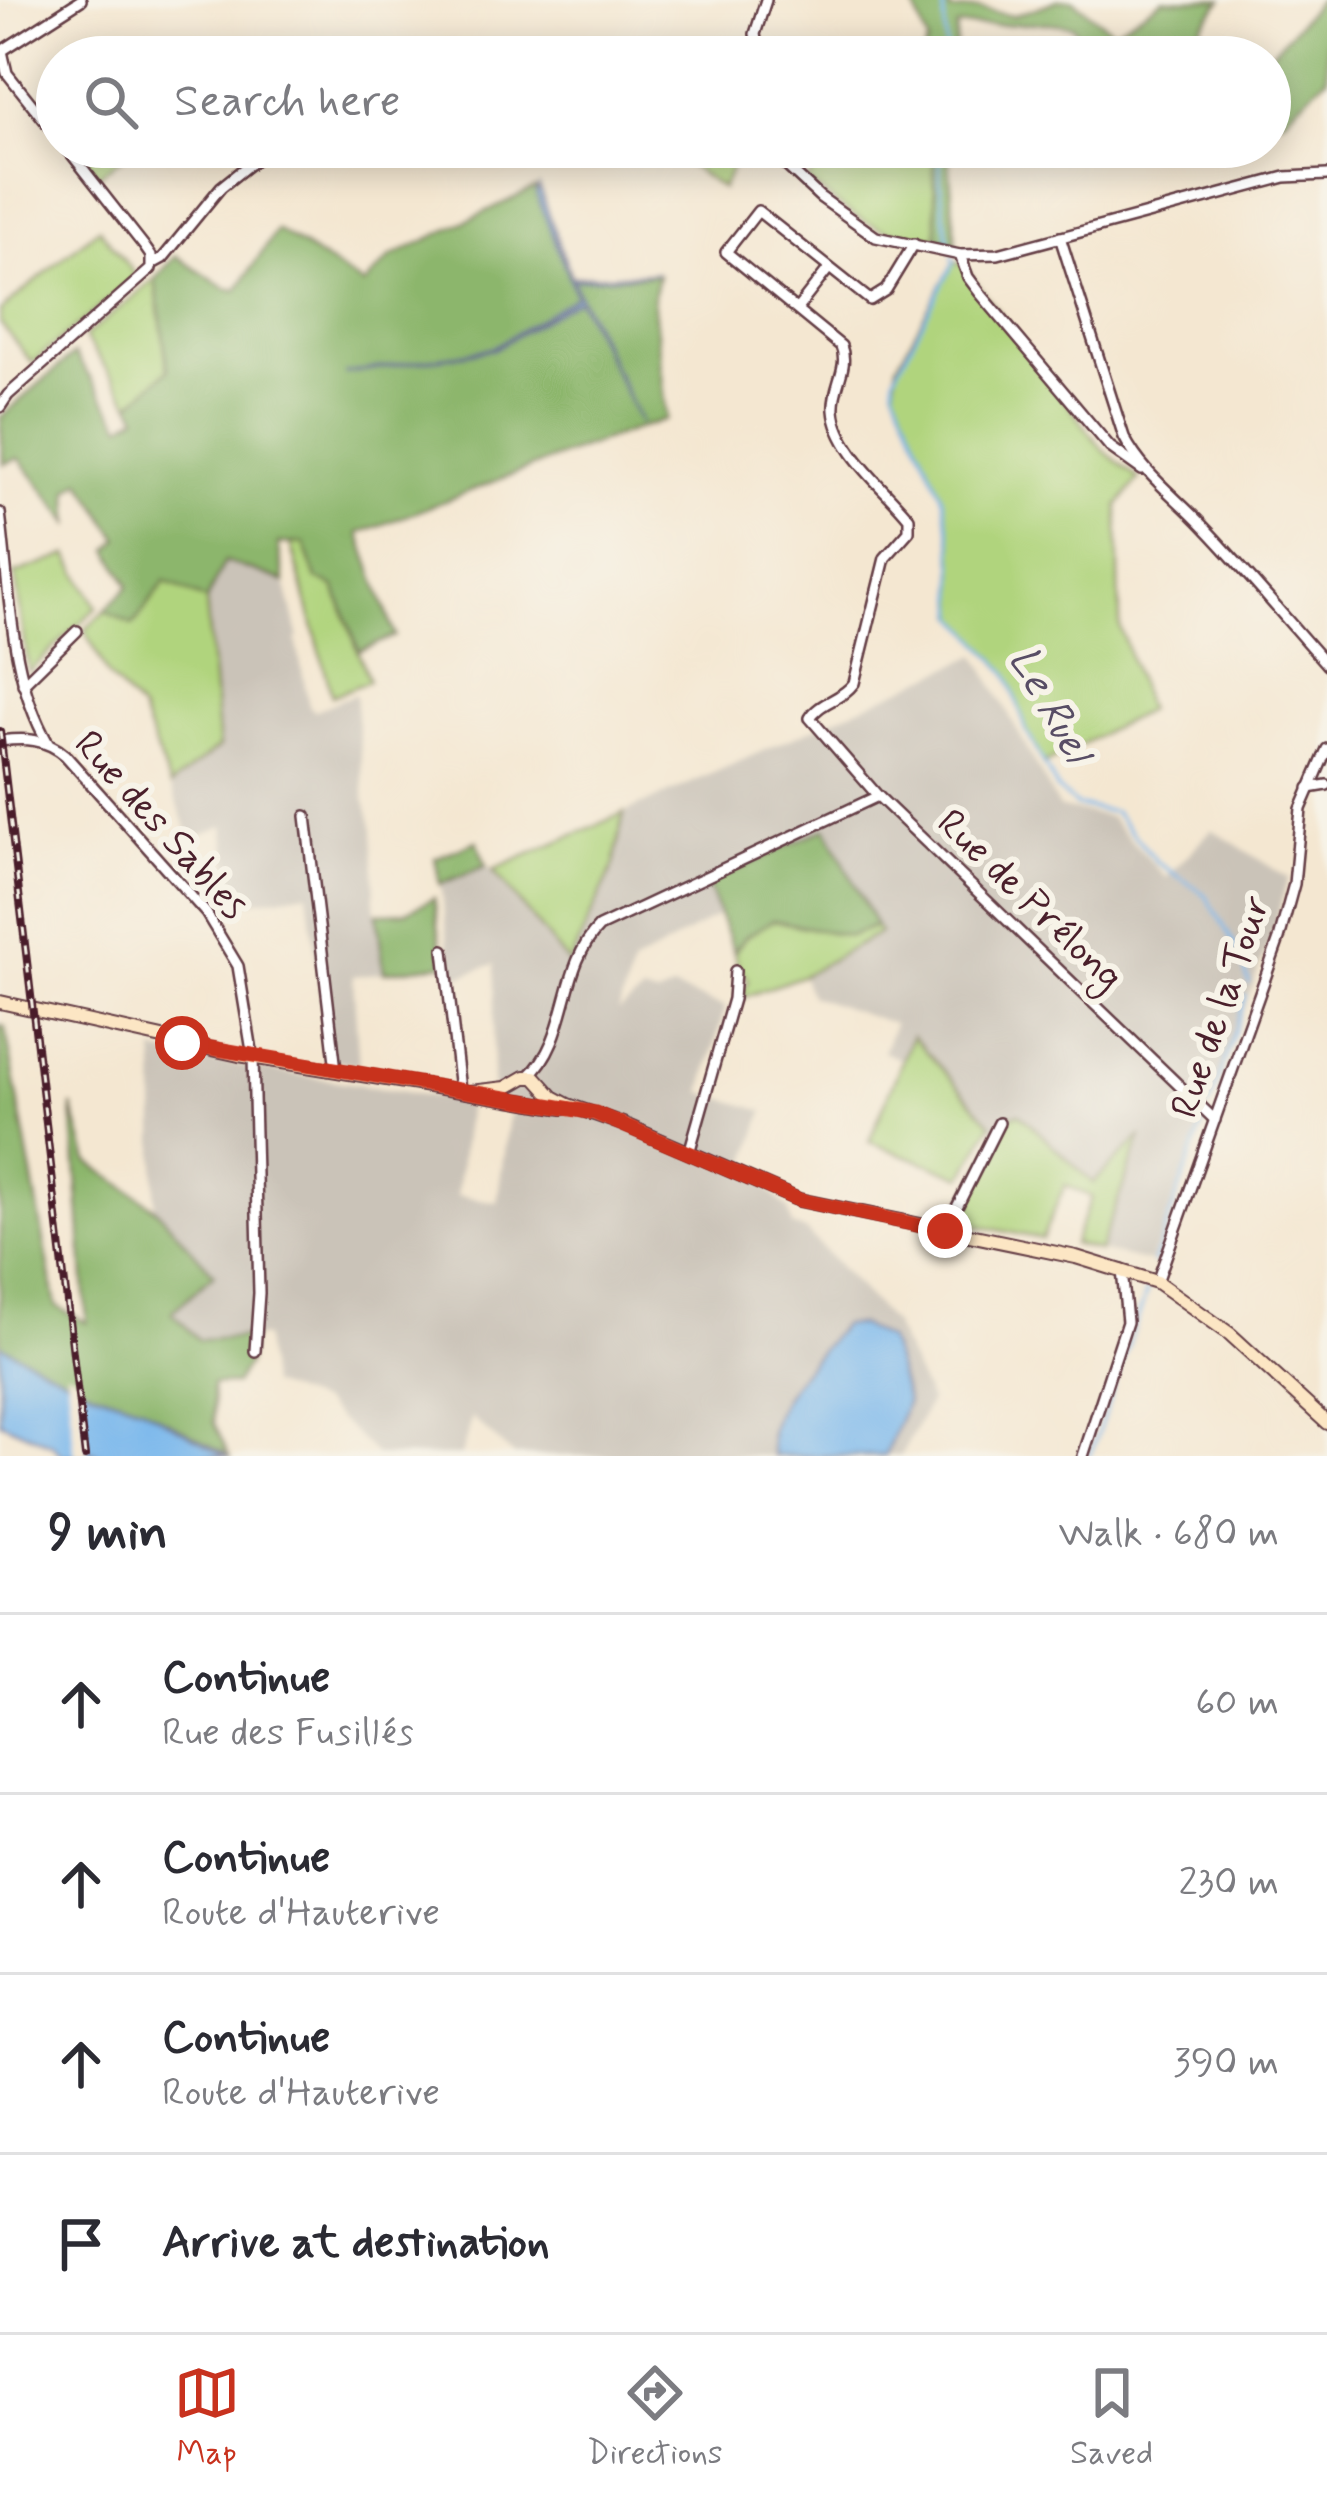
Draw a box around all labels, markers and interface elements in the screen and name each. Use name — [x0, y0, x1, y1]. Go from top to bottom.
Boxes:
search box — [36, 36, 1291, 168]
icon: search — [78, 69, 144, 135]
text: Search here — [174, 73, 401, 132]
water label: Le Ruel — [995, 637, 1106, 778]
street label: Rue des Sables — [62, 721, 258, 931]
street label: Rue de Prélong — [923, 799, 1133, 1005]
street label: Rue de la Tour — [1160, 889, 1284, 1125]
route start — [155, 1016, 209, 1070]
route end — [918, 1204, 972, 1258]
text: 9 min — [48, 1501, 168, 1567]
text: Walk · 680 m — [1058, 1509, 1279, 1560]
text: Continue — [162, 1649, 330, 1708]
icon: ahead — [48, 1671, 114, 1737]
text: 60 m — [1195, 1678, 1279, 1729]
text: Rue des Fusillés — [162, 1708, 414, 1759]
text: Continue — [162, 1829, 330, 1888]
icon: ahead — [48, 1851, 114, 1917]
text: 230 m — [1178, 1858, 1279, 1909]
text: Route d'Hauterive — [162, 1888, 440, 1939]
text: Continue — [162, 2009, 330, 2068]
icon: ahead — [48, 2031, 114, 2097]
text: 390 m — [1173, 2038, 1279, 2089]
text: Route d'Hauterive — [162, 2068, 440, 2119]
icon: arrive — [48, 2211, 114, 2277]
text: Arrive at destination — [162, 2214, 550, 2273]
tab: Map — [174, 2360, 240, 2476]
tab: Directions — [587, 2360, 723, 2476]
tab: Saved — [1070, 2360, 1153, 2476]

